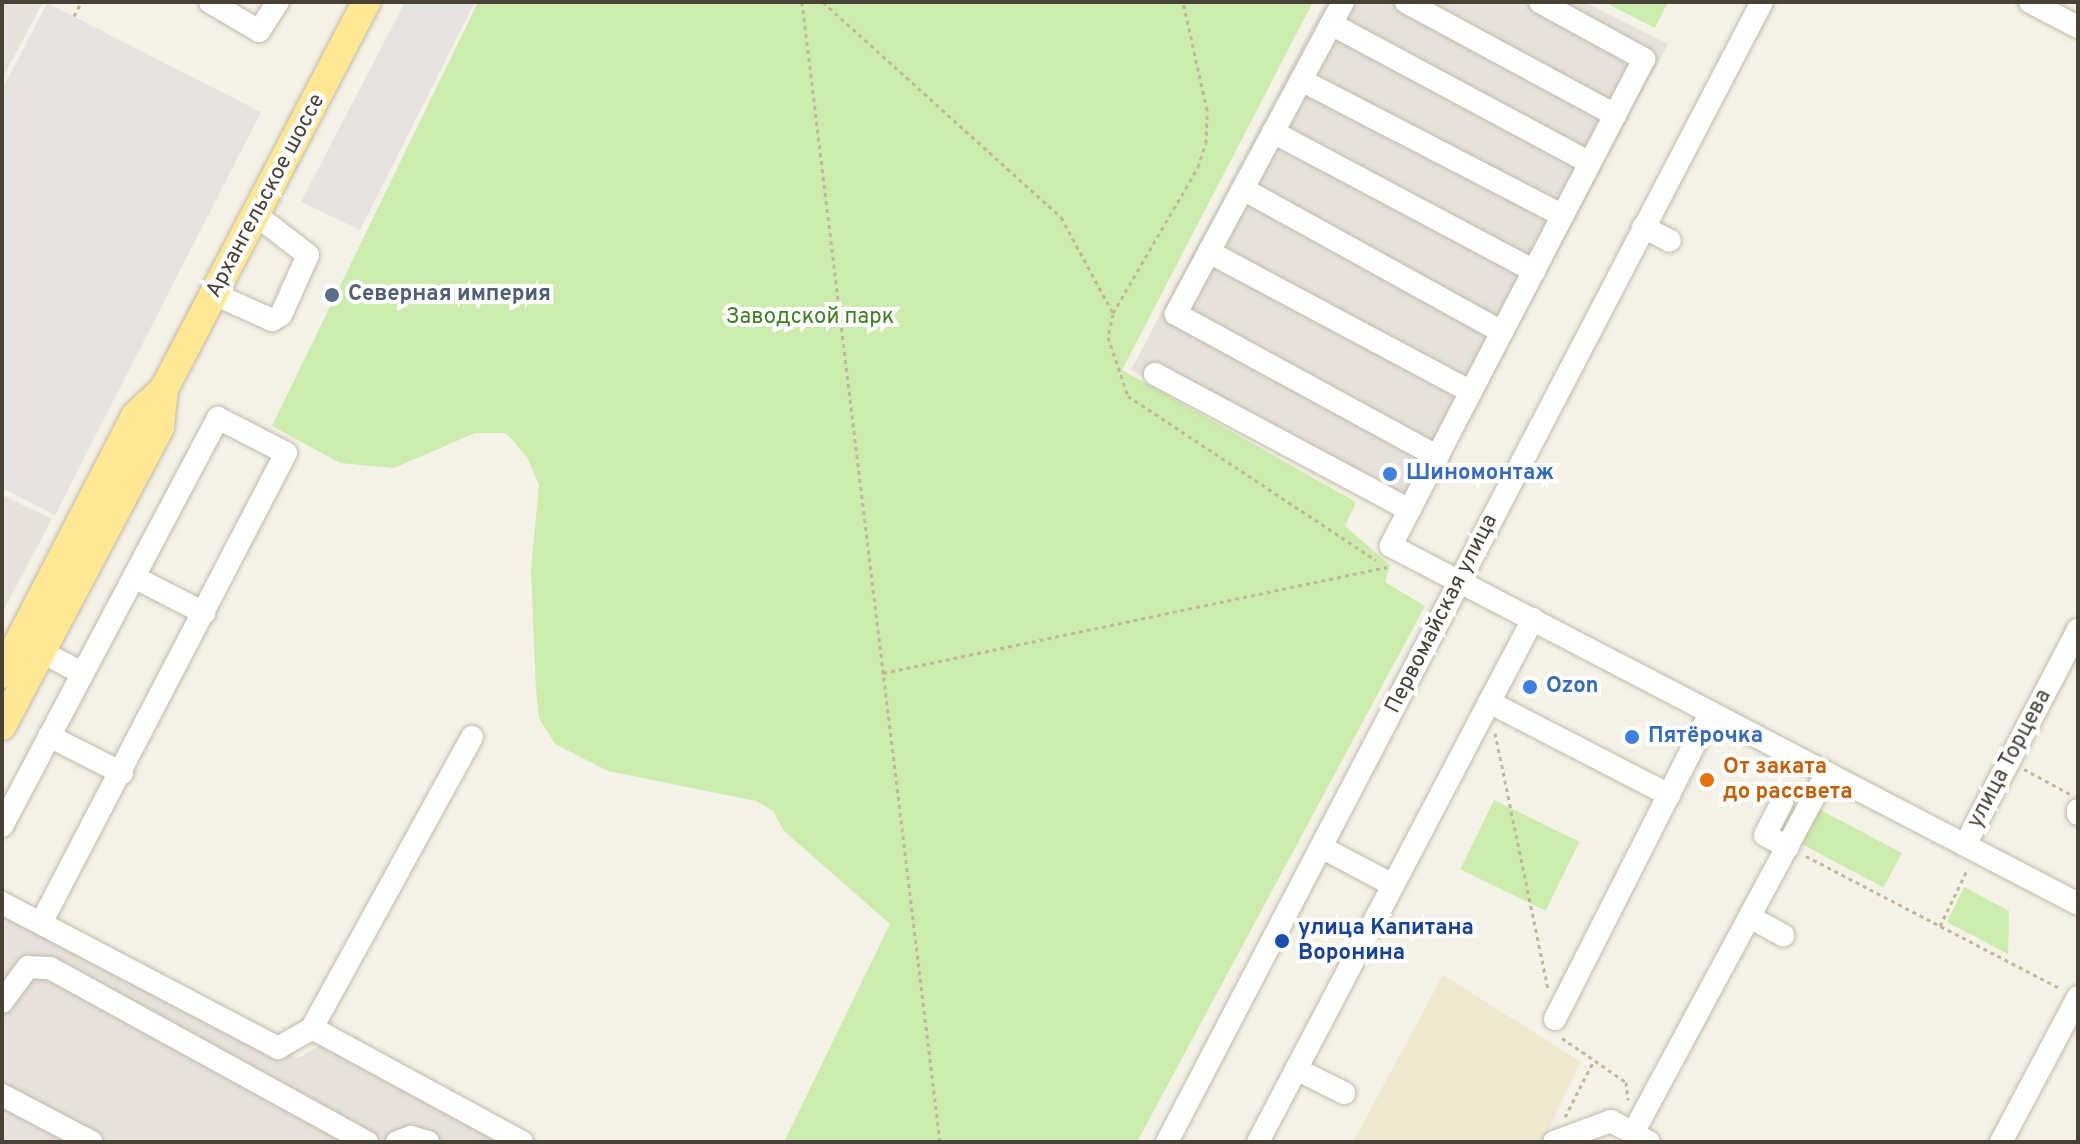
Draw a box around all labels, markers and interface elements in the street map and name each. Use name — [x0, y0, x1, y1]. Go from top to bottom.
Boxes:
street label: Архангельское шоссе — [201, 89, 331, 303]
place label: Северная империя — [348, 282, 551, 308]
marker: Северная империя — [323, 286, 341, 304]
park label: Заводской парк — [726, 305, 894, 331]
place label: Шиномонтаж — [1406, 461, 1554, 487]
marker: Шиномонтаж — [1381, 465, 1399, 483]
street label: Первомайская улица — [1380, 510, 1504, 718]
place label: Ozon — [1546, 674, 1599, 700]
marker: Ozon — [1521, 678, 1539, 696]
street label: улица Торцева — [1962, 685, 2058, 833]
place label: Пятёрочка — [1648, 724, 1763, 750]
marker: Пятёрочка — [1623, 728, 1641, 746]
place label: От заката до рассвета — [1723, 754, 1853, 806]
marker: От заката до рассвета — [1698, 771, 1716, 789]
place label: улица Капитана Воронина — [1298, 915, 1474, 966]
marker: улица Капитана Воронина — [1273, 932, 1291, 950]

